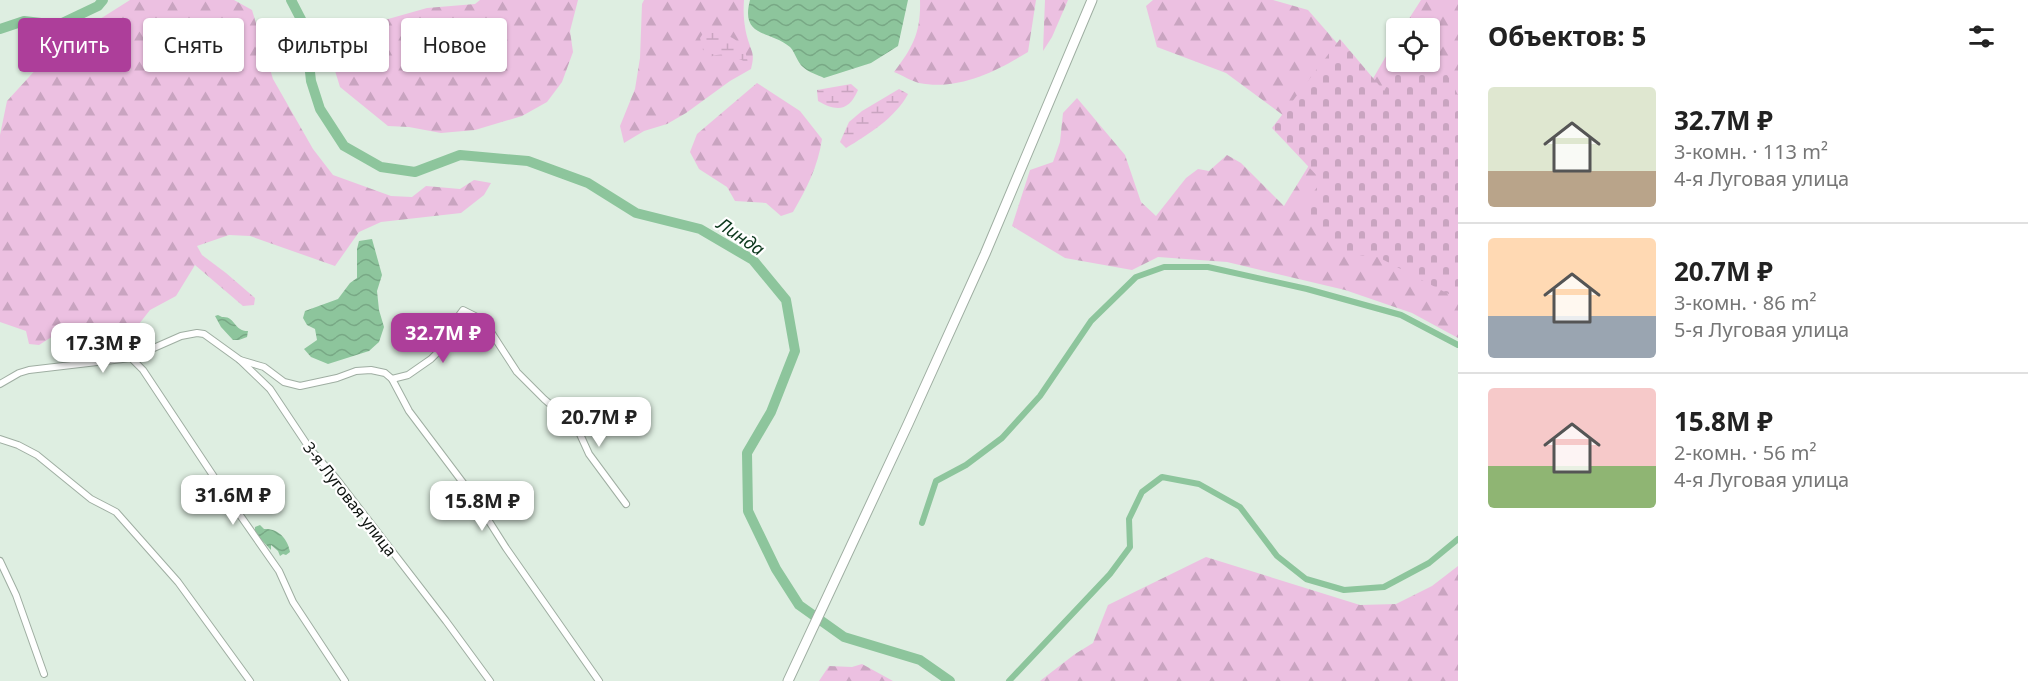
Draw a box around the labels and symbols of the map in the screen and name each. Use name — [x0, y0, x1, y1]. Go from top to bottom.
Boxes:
water label: Линда — [712, 211, 770, 261]
pin: 32.7M ₽ — [388, 313, 498, 364]
pin: 17.3M ₽ — [48, 323, 158, 374]
pin: 20.7M ₽ — [544, 397, 654, 448]
street label: 3-я Луговая улица — [298, 437, 402, 561]
pin: 31.6M ₽ — [178, 475, 288, 526]
pin: 15.8M ₽ — [427, 481, 537, 532]

